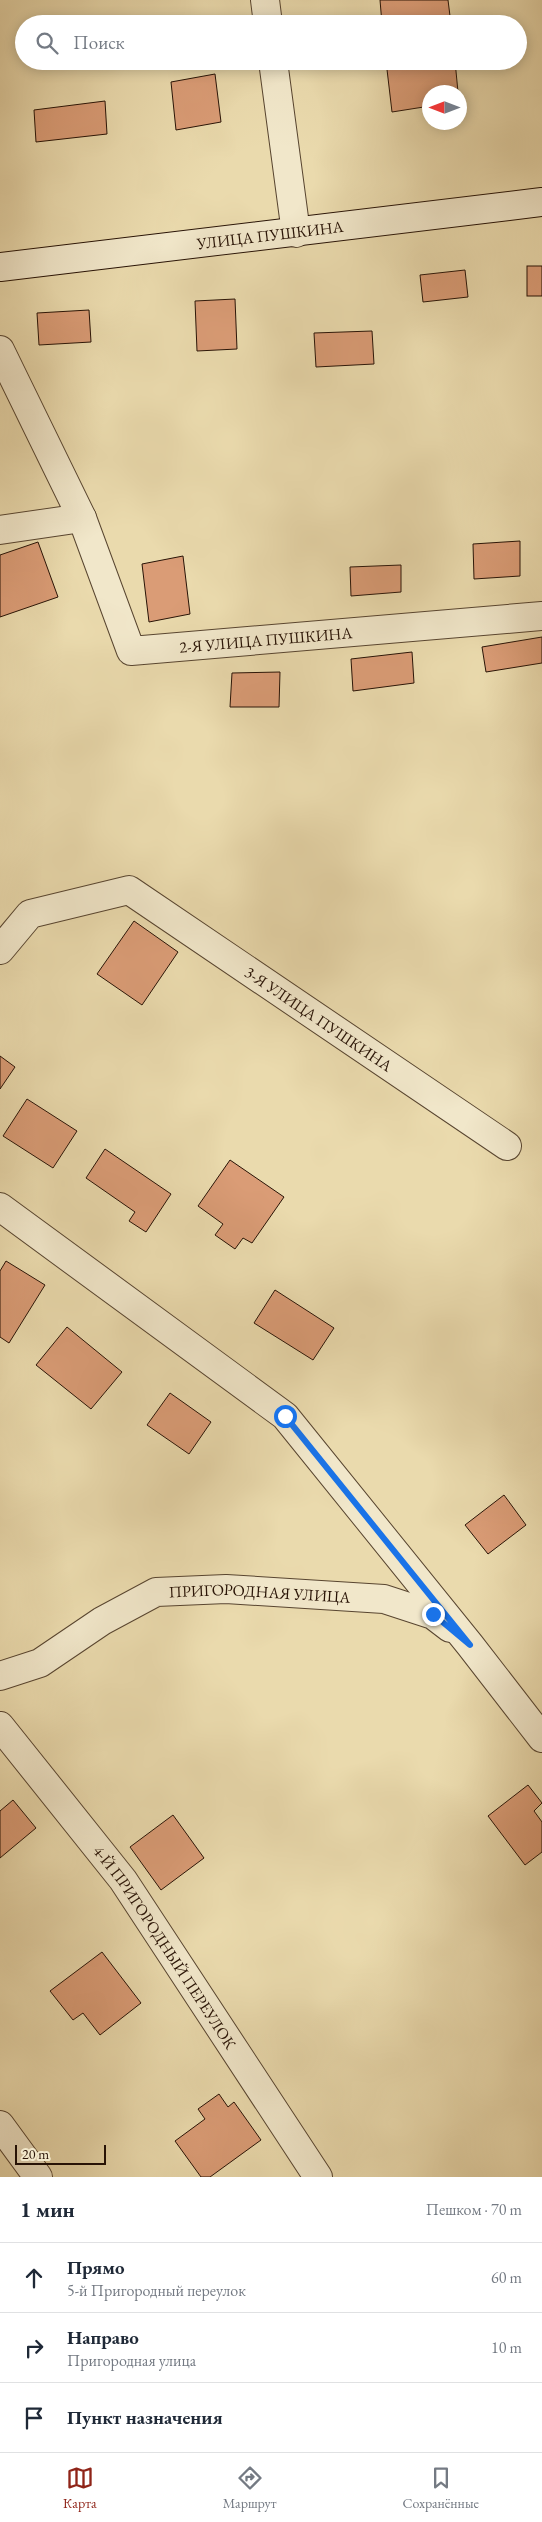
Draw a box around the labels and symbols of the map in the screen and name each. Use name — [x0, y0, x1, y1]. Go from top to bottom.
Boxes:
north arrow — [422, 85, 467, 130]
street label: УЛИЦА ПУШКИНА — [195, 216, 346, 254]
street label: 2-Я УЛИЦА ПУШКИНА — [179, 622, 354, 658]
street label: 3-Я УЛИЦА ПУШКИНА — [241, 962, 397, 1077]
route start — [274, 1405, 297, 1428]
street label: ПРИГОРОДНАЯ УЛИЦА — [168, 1579, 352, 1608]
route end — [422, 1603, 445, 1626]
street label: 4-Й ПРИГОРОДНЫЙ ПЕРЕУЛОК — [88, 1841, 241, 2053]
scale bar — [15, 2142, 106, 2165]

